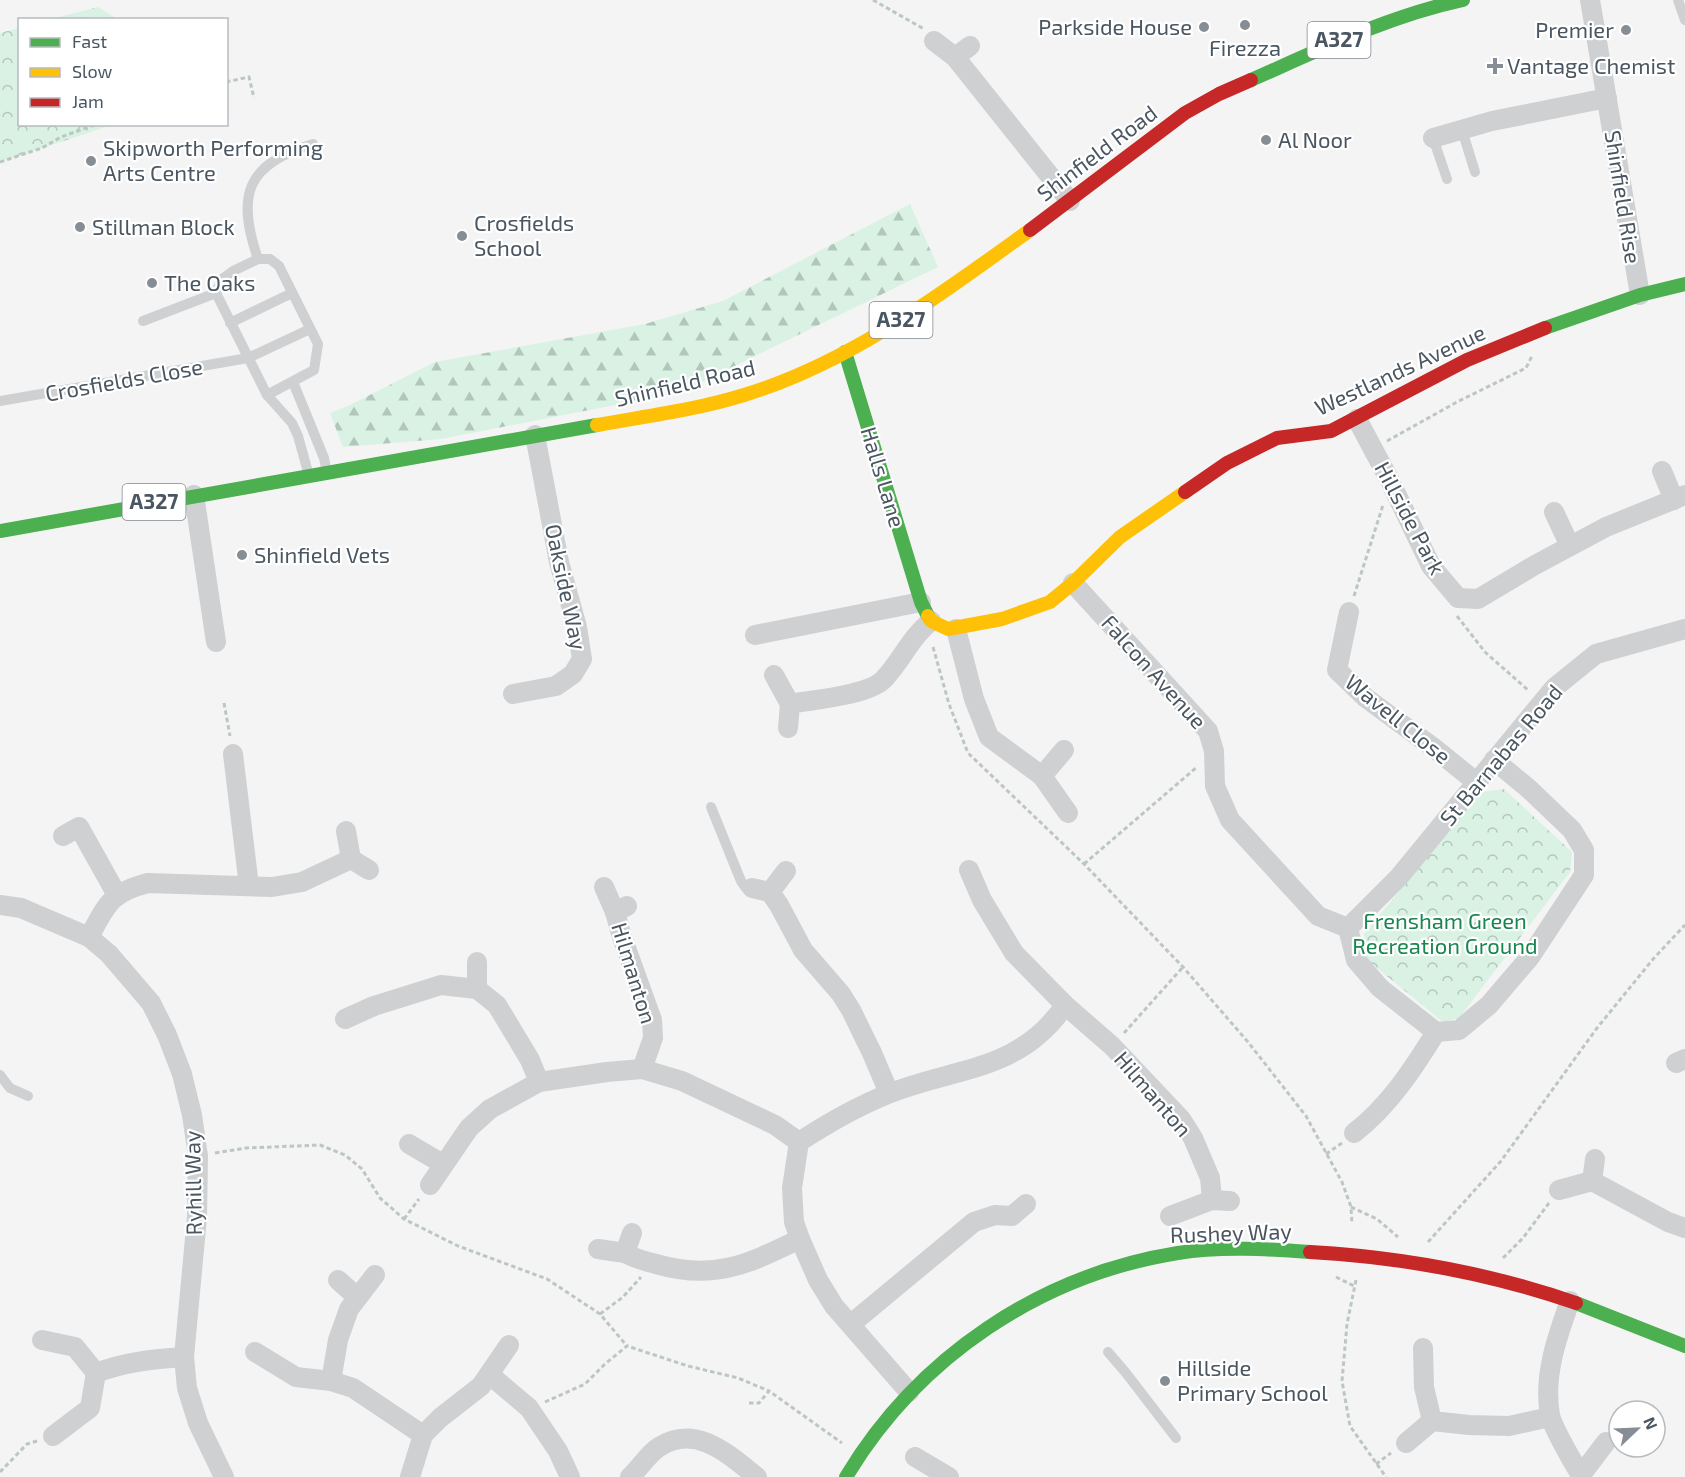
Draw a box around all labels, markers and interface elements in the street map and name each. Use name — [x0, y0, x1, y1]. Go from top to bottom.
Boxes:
place label: Parkside House — [1038, 13, 1192, 39]
place label: Premier — [1535, 16, 1614, 42]
legend — [18, 18, 228, 126]
marker: Firezza — [1238, 18, 1252, 32]
marker: Parkside House — [1197, 20, 1211, 34]
road number: A327 — [1308, 22, 1370, 58]
marker: Premier — [1619, 23, 1633, 37]
text: Fast — [72, 30, 107, 52]
place label: Firezza — [1209, 34, 1281, 60]
place label: Vantage Chemist — [1507, 52, 1675, 78]
marker: Vantage Chemist — [1488, 59, 1502, 73]
text: Slow — [72, 60, 113, 82]
text: Jam — [72, 90, 104, 112]
street label: Shinfield Road — [1031, 99, 1161, 206]
place label: Al Noor — [1278, 126, 1352, 152]
street label: Shinfield Rise — [1601, 128, 1647, 265]
marker: Al Noor — [1259, 133, 1273, 147]
place label: Skipworth Performing Arts Centre — [103, 134, 323, 185]
marker: Skipworth Performing Arts Centre — [84, 154, 98, 168]
place label: Crosfields School — [474, 209, 574, 260]
place label: Stillman Block — [92, 213, 235, 239]
marker: Stillman Block — [73, 220, 87, 234]
marker: Crosfields School — [455, 229, 469, 243]
place label: The Oaks — [164, 269, 255, 295]
marker: The Oaks — [145, 276, 159, 290]
road number: A327 — [870, 302, 932, 338]
street label: Westlands Avenue — [1310, 318, 1489, 420]
street label: Crosfields Close — [43, 352, 205, 406]
street label: Shinfield Road — [612, 353, 757, 411]
street label: Halls Lane — [856, 423, 912, 530]
street label: Hillside Park — [1370, 457, 1452, 578]
road number: A327 — [122, 484, 186, 520]
street label: Oakside Way — [541, 522, 593, 652]
place label: Shinfield Vets — [254, 541, 390, 567]
marker: Shinfield Vets — [235, 548, 249, 562]
street label: Falcon Avenue — [1097, 609, 1213, 734]
street label: Wavell Close — [1341, 668, 1457, 769]
street label: St Barnabas Road — [1434, 678, 1567, 830]
park label: Frensham Green Recreation Ground — [1352, 907, 1538, 958]
street label: Hilmanton — [607, 919, 663, 1026]
street label: Hilmanton — [1110, 1045, 1198, 1141]
street label: Ryhill Way — [178, 1130, 206, 1236]
street label: Rushey Way — [1170, 1217, 1293, 1247]
place label: Hillside Primary School — [1177, 1354, 1328, 1405]
marker: Hillside Primary School — [1158, 1374, 1172, 1388]
north arrow — [1607, 1399, 1667, 1459]
text: N — [1640, 1414, 1662, 1432]

